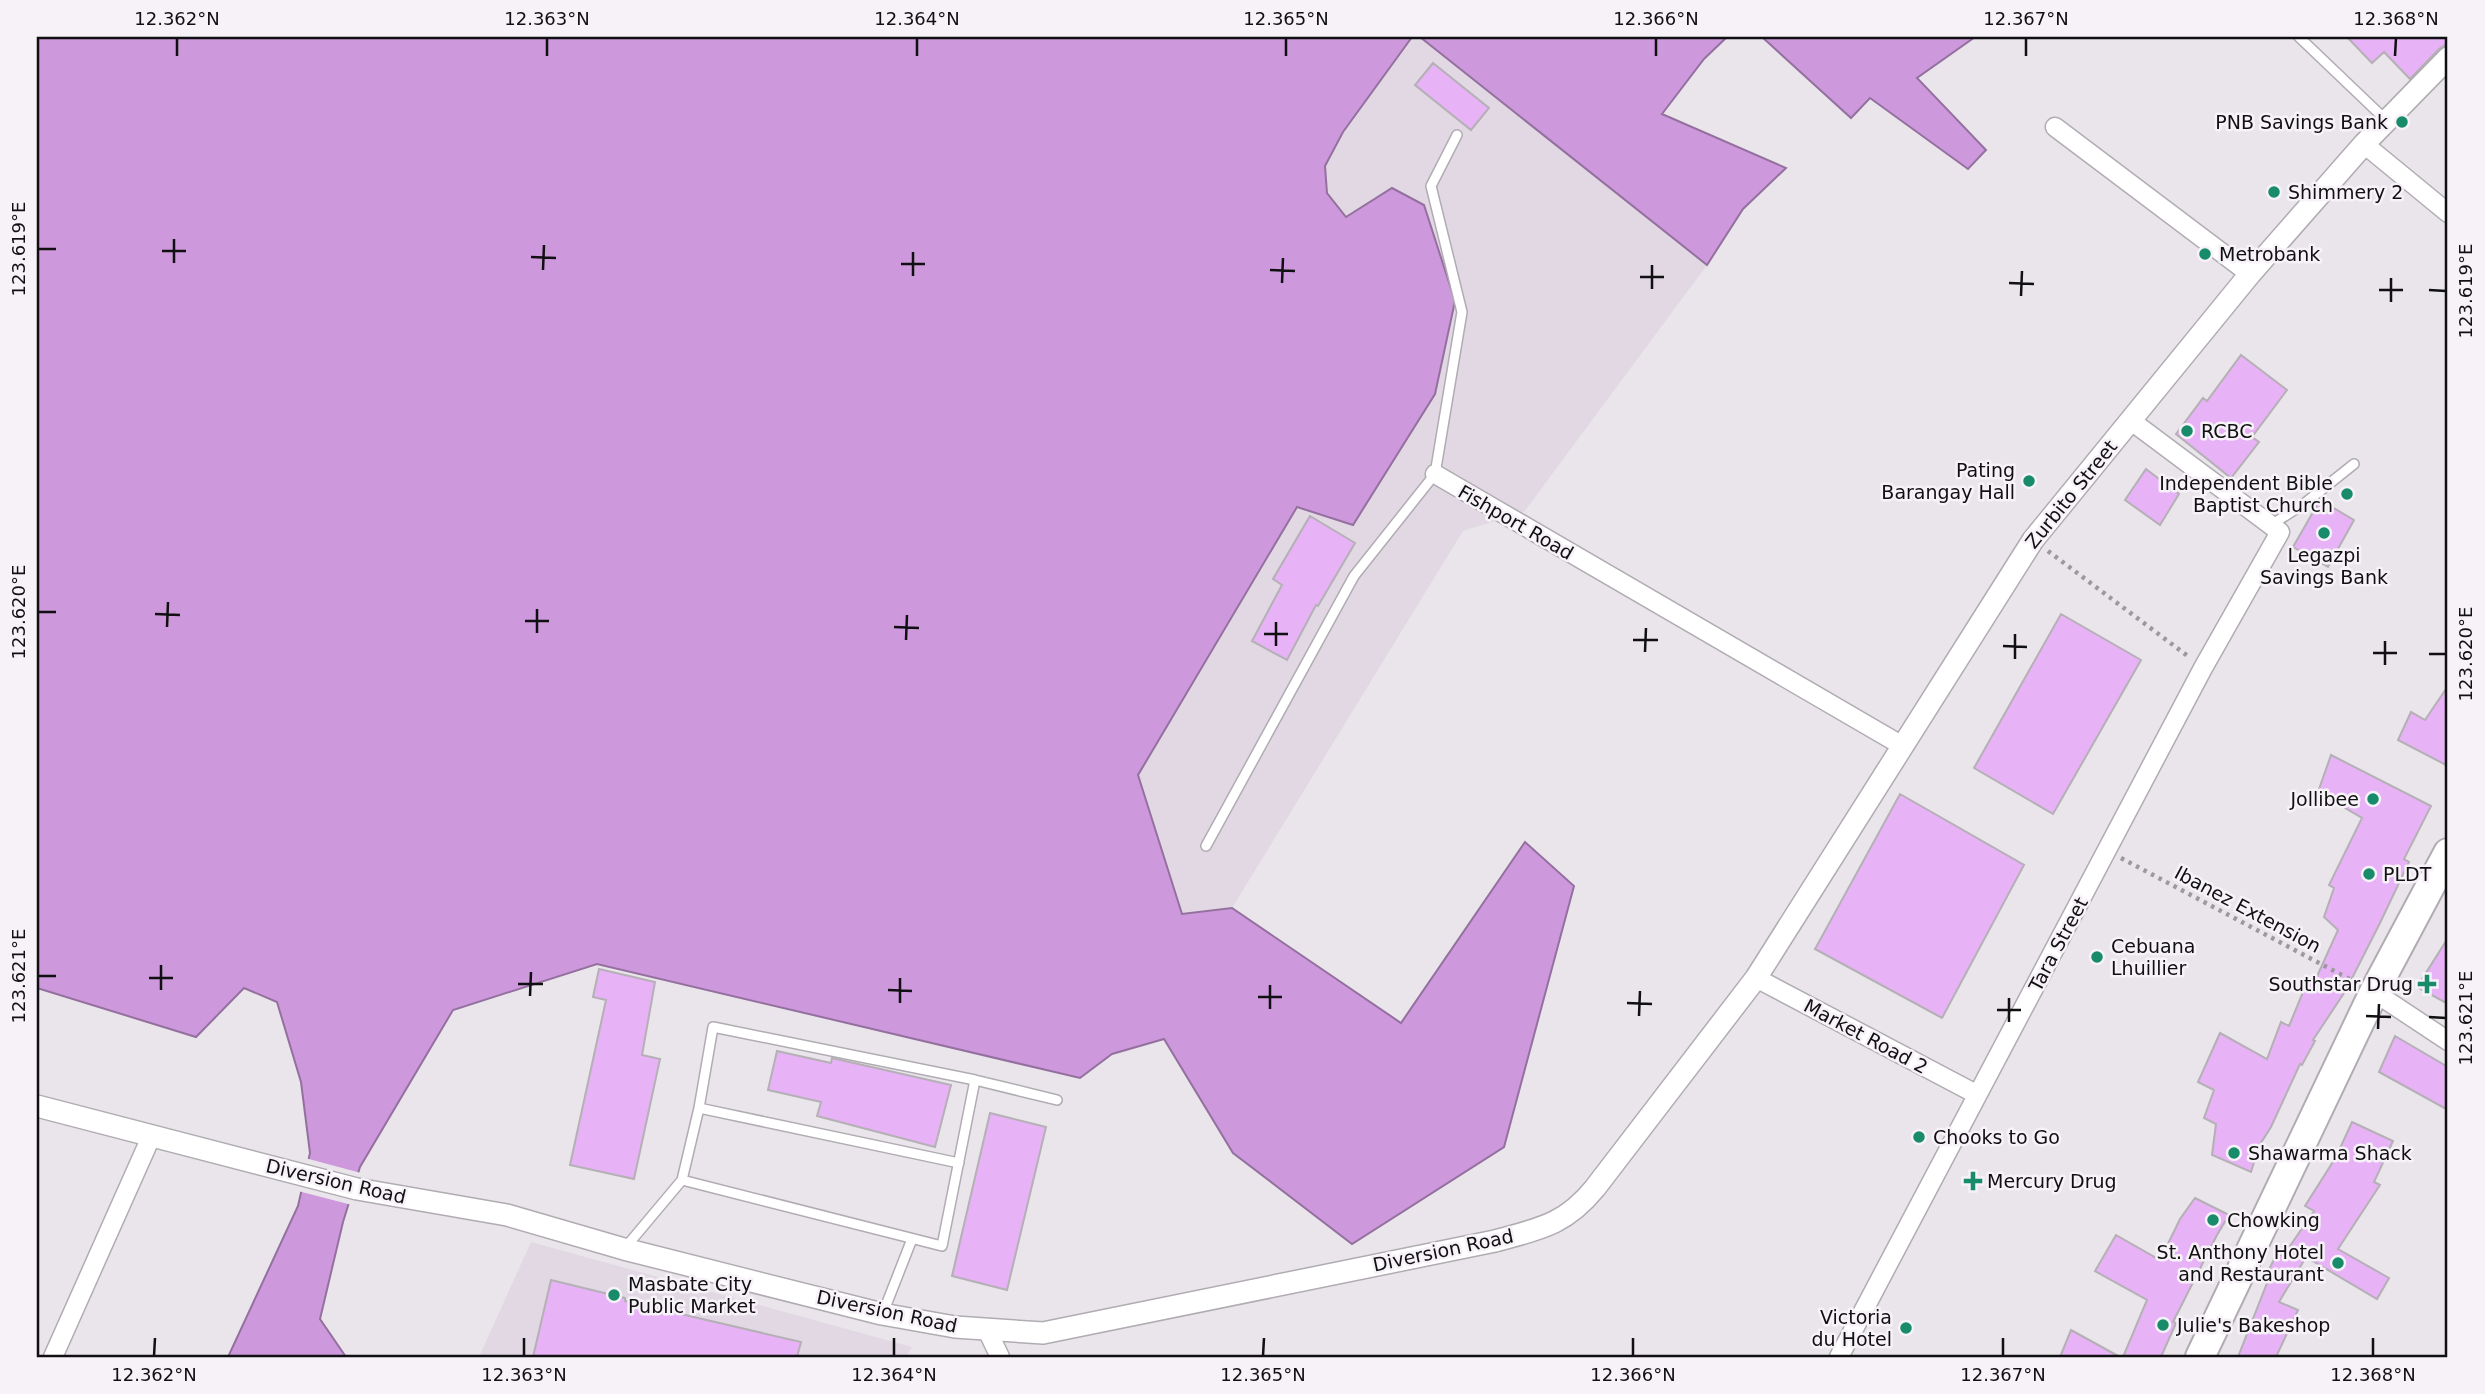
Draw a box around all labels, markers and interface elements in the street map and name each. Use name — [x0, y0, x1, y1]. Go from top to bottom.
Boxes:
text: 12.362°N — [134, 8, 220, 29]
text: 12.363°N — [504, 8, 590, 29]
text: 12.364°N — [874, 8, 960, 29]
text: 12.365°N — [1243, 8, 1329, 29]
text: 12.366°N — [1613, 8, 1699, 29]
text: 12.367°N — [1983, 8, 2069, 29]
text: 12.368°N — [2353, 8, 2439, 29]
place label: PNB Savings Bank — [2215, 111, 2388, 133]
marker: PNB Savings Bank — [2394, 114, 2410, 130]
place label: Shimmery 2 — [2288, 181, 2403, 203]
marker: Shimmery 2 — [2266, 184, 2282, 200]
text: 123.619°E — [8, 202, 29, 296]
place label: Metrobank — [2219, 243, 2320, 265]
text: 123.619°E — [2455, 244, 2476, 338]
marker: Metrobank — [2197, 246, 2213, 262]
place label: RCBC — [2201, 420, 2253, 442]
marker: RCBC — [2179, 423, 2195, 439]
street label: Zurbito Street — [2021, 435, 2121, 553]
place label: Pating Barangay Hall — [1881, 459, 2015, 503]
place label: Independent Bible Baptist Church — [2159, 472, 2333, 516]
marker: Pating Barangay Hall — [2021, 473, 2037, 489]
street label: Fishport Road — [1454, 480, 1578, 564]
marker: Independent Bible Baptist Church — [2339, 486, 2355, 502]
marker: Legazpi Savings Bank — [2316, 525, 2332, 541]
place label: Legazpi Savings Bank — [2260, 544, 2388, 588]
text: 123.620°E — [8, 565, 29, 659]
text: 123.620°E — [2455, 607, 2476, 701]
place label: Jollibee — [2289, 788, 2359, 810]
marker: Jollibee — [2365, 791, 2381, 807]
street label: Ibanez Extension — [2171, 861, 2325, 957]
place label: PLDT — [2383, 863, 2432, 885]
marker: PLDT — [2361, 866, 2377, 882]
street label: Tara Street — [2024, 893, 2092, 996]
text: 123.621°E — [8, 929, 29, 1023]
place label: Cebuana Lhuillier — [2111, 935, 2195, 979]
marker: Cebuana Lhuillier — [2089, 949, 2105, 965]
text: 123.621°E — [2455, 971, 2476, 1065]
place label: Southstar Drug — [2268, 973, 2413, 995]
marker: Southstar Drug — [2419, 976, 2435, 992]
street label: Market Road 2 — [1800, 994, 1932, 1078]
place label: Chooks to Go — [1933, 1126, 2060, 1148]
marker: Chooks to Go — [1911, 1129, 1927, 1145]
place label: Shawarma Shack — [2248, 1142, 2412, 1164]
marker: Shawarma Shack — [2226, 1145, 2242, 1161]
street label: Diversion Road — [264, 1154, 408, 1208]
place label: Mercury Drug — [1987, 1170, 2117, 1192]
marker: Mercury Drug — [1965, 1173, 1981, 1189]
place label: Chowking — [2227, 1209, 2320, 1231]
marker: Chowking — [2205, 1212, 2221, 1228]
street label: Diversion Road — [1371, 1224, 1515, 1276]
place label: St. Anthony Hotel and Restaurant — [2157, 1241, 2324, 1285]
marker: St. Anthony Hotel and Restaurant — [2330, 1255, 2346, 1271]
place label: Masbate City Public Market — [628, 1273, 756, 1317]
street label: Diversion Road — [815, 1285, 959, 1337]
marker: Masbate City Public Market — [606, 1287, 622, 1303]
place label: Victoria du Hotel — [1812, 1306, 1892, 1350]
place label: Julie's Bakeshop — [2176, 1314, 2330, 1336]
marker: Julie's Bakeshop — [2155, 1317, 2171, 1333]
marker: Victoria du Hotel — [1898, 1320, 1914, 1336]
text: 12.362°N — [111, 1364, 197, 1385]
text: 12.363°N — [481, 1364, 567, 1385]
text: 12.364°N — [851, 1364, 937, 1385]
text: 12.365°N — [1220, 1364, 1306, 1385]
text: 12.366°N — [1590, 1364, 1676, 1385]
text: 12.367°N — [1960, 1364, 2046, 1385]
text: 12.368°N — [2330, 1364, 2416, 1385]

